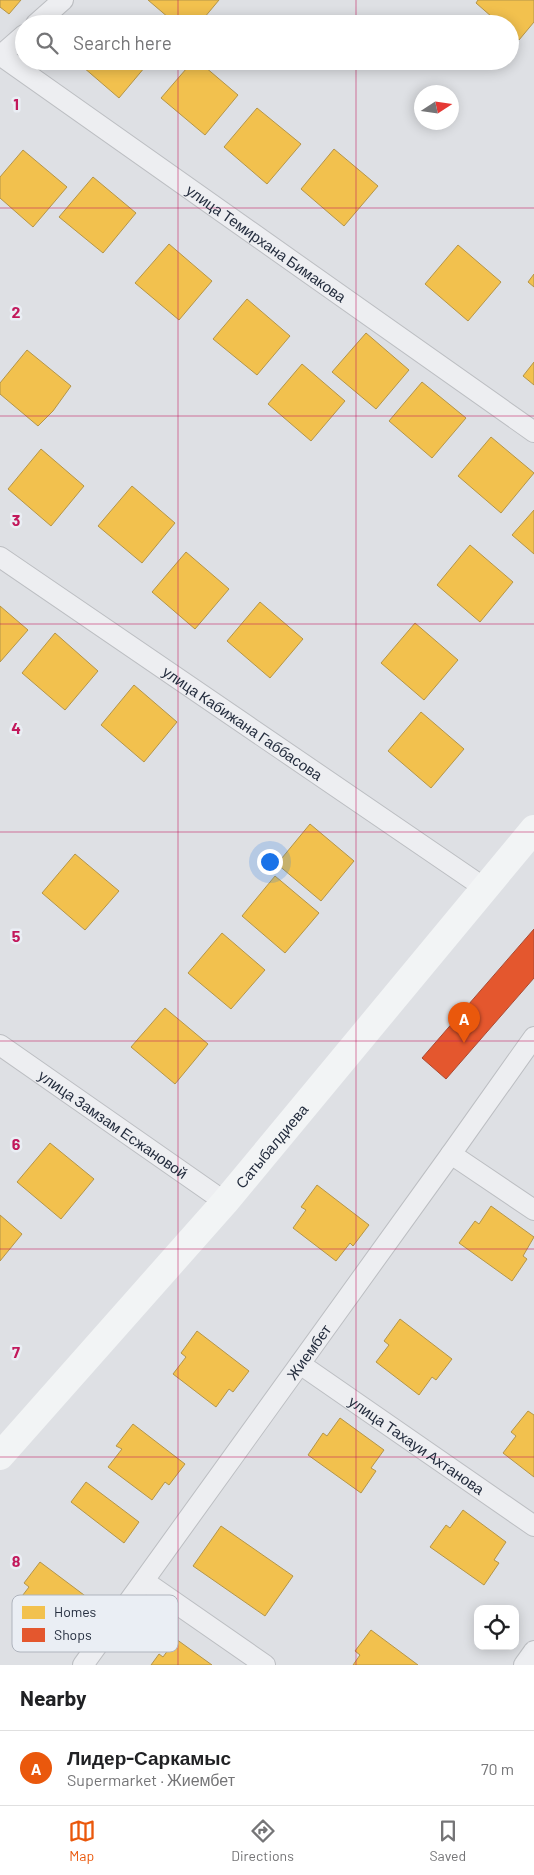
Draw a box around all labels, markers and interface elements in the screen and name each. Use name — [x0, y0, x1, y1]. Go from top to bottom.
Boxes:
search box — [15, 15, 519, 70]
icon: search — [33, 29, 61, 57]
text: Search here — [73, 31, 172, 54]
north arrow — [414, 85, 459, 130]
text: 1 — [13, 94, 19, 113]
street label: улица Темирхана Бимакова — [183, 180, 350, 306]
text: 2 — [12, 302, 21, 321]
text: 3 — [12, 510, 20, 529]
street label: улица Кабижана Габбасова — [159, 662, 327, 784]
text: 4 — [11, 718, 21, 737]
your location — [257, 849, 283, 875]
text: 5 — [12, 926, 21, 945]
pin: A — [448, 1002, 480, 1043]
street label: улица Замзам Есжановой — [35, 1066, 191, 1182]
street label: Сатыбалдиева — [231, 1100, 312, 1192]
text: 6 — [12, 1134, 21, 1153]
street label: Жиембет — [283, 1320, 335, 1383]
text: 7 — [12, 1342, 20, 1361]
street label: улица Тахауи Ахтанова — [346, 1392, 489, 1498]
text: 8 — [12, 1551, 21, 1570]
legend — [12, 1595, 178, 1652]
text: Homes — [54, 1603, 97, 1620]
map controls — [474, 1605, 519, 1650]
button: locate — [474, 1605, 519, 1650]
text: Shops — [54, 1626, 92, 1643]
text: Nearby — [20, 1685, 86, 1710]
text: Лидер-Саркамыс — [67, 1746, 231, 1769]
text: A — [31, 1759, 41, 1778]
text: 70 m — [481, 1759, 514, 1778]
text: Supermarket · Жиембет — [67, 1770, 235, 1789]
tab: Map — [68, 1817, 96, 1864]
tab: Directions — [231, 1817, 294, 1864]
tab: Saved — [429, 1817, 466, 1864]

